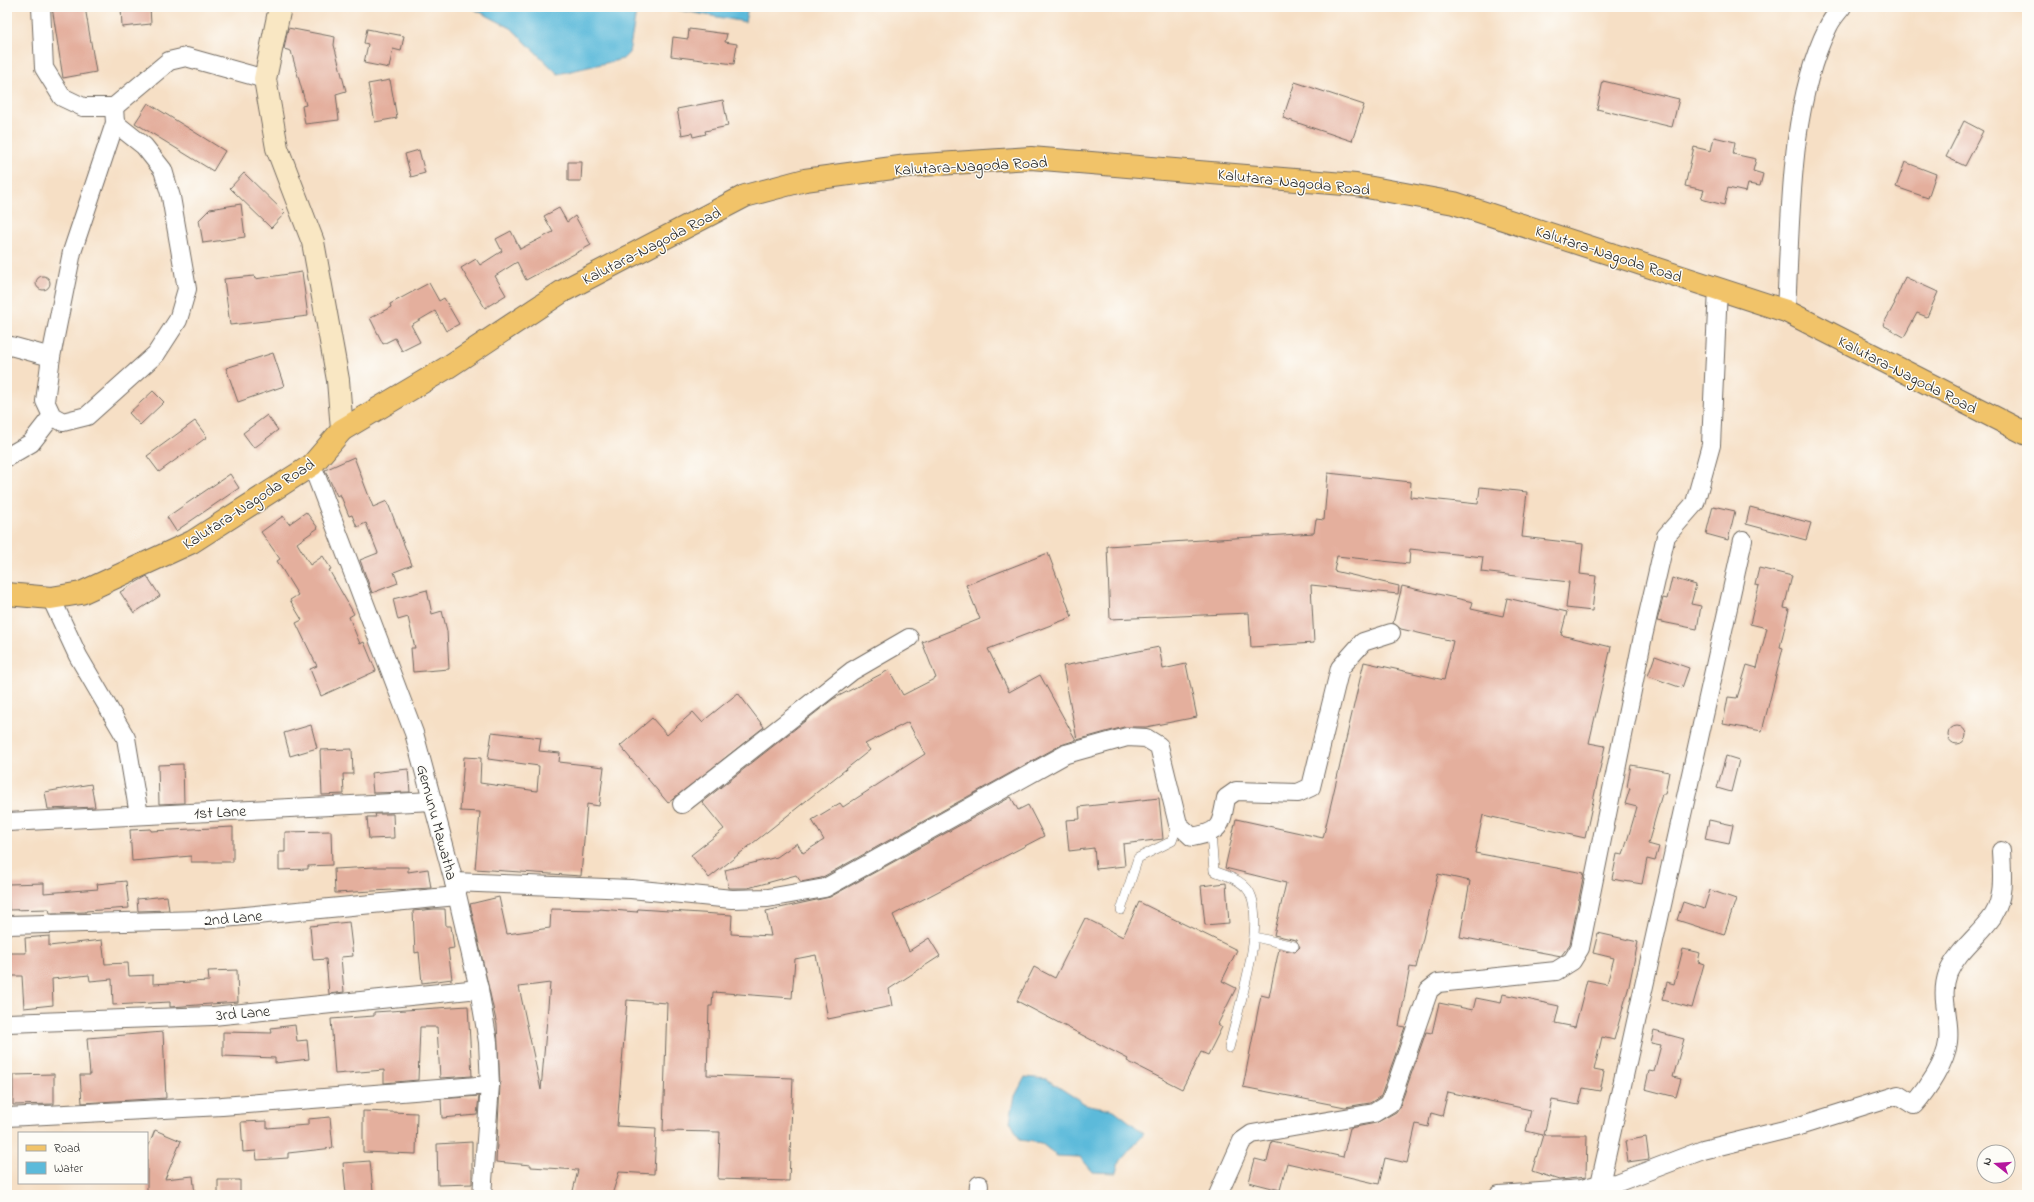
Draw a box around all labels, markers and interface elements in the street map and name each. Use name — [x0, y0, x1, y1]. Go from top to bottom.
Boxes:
street label: Kalutara-Nagoda Road — [894, 151, 1048, 183]
street label: Kalutara-Nagoda Road — [1216, 163, 1371, 203]
street label: Kalutara-Nagoda Road — [578, 201, 726, 292]
street label: Kalutara-Nagoda Road — [1532, 220, 1685, 290]
street label: Kalutara-Nagoda Road — [1833, 330, 1981, 421]
street label: Kalutara-Nagoda Road — [178, 453, 320, 556]
street label: Gemunu Mawatha — [409, 762, 463, 883]
street label: 1st Lane — [193, 800, 248, 826]
street label: 2nd Lane — [203, 904, 264, 933]
street label: 3rd Lane — [215, 1000, 272, 1028]
legend — [18, 1132, 148, 1184]
text: Road — [54, 1140, 80, 1158]
north arrow — [1976, 1144, 2016, 1184]
text: N — [1979, 1155, 1996, 1167]
text: Water — [54, 1160, 83, 1178]

